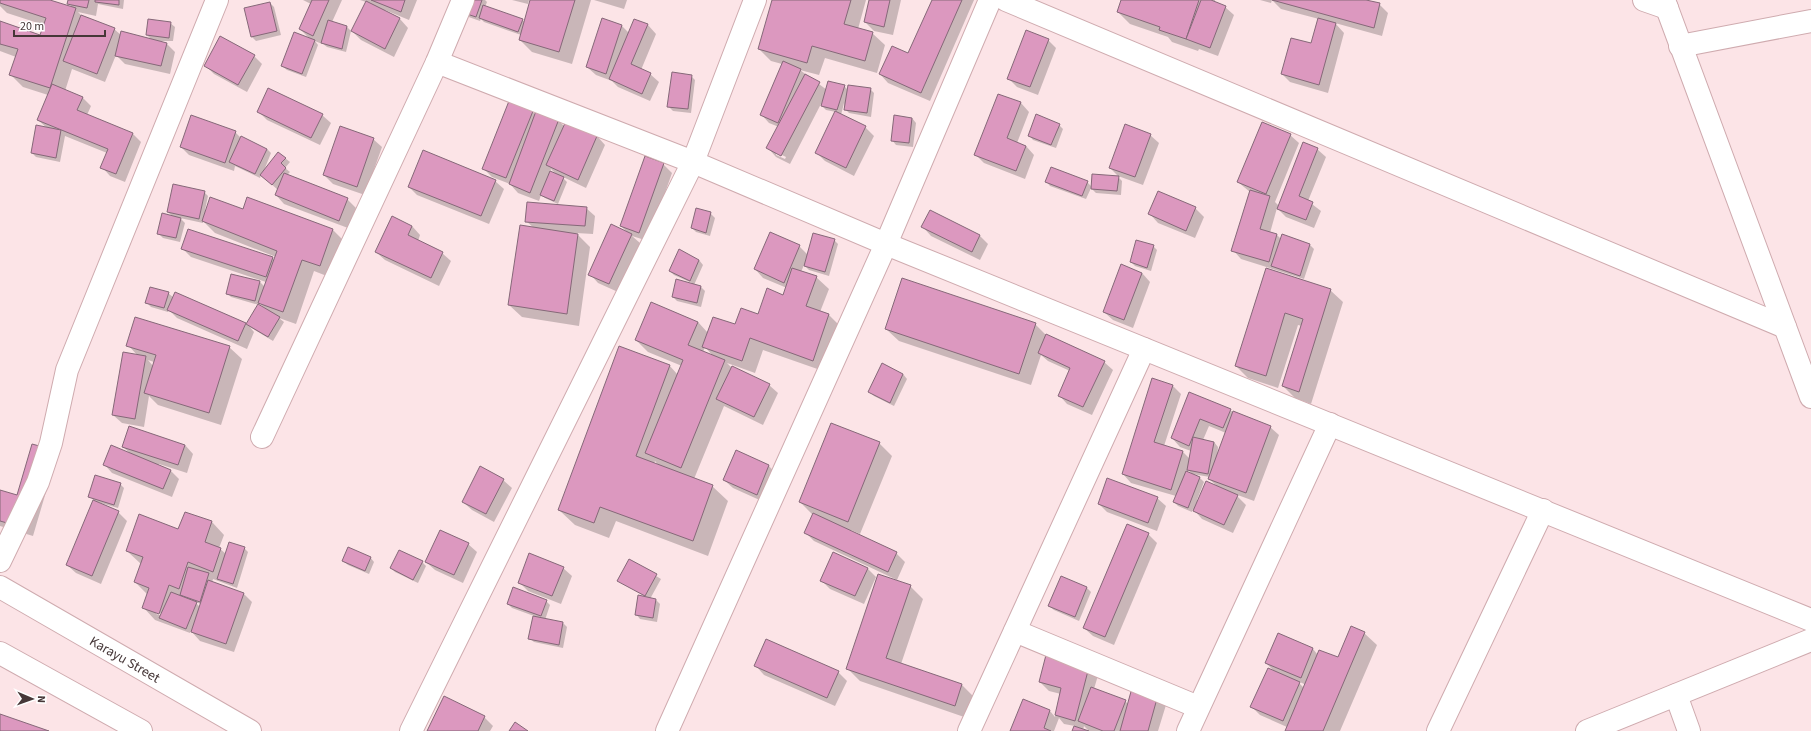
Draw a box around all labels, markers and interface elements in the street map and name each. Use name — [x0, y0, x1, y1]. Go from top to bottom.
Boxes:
scale bar — [14, 12, 105, 38]
text: 20 m — [20, 18, 44, 35]
street label: Karayu Street — [85, 632, 164, 688]
north arrow — [12, 679, 52, 719]
text: N — [34, 695, 49, 703]

